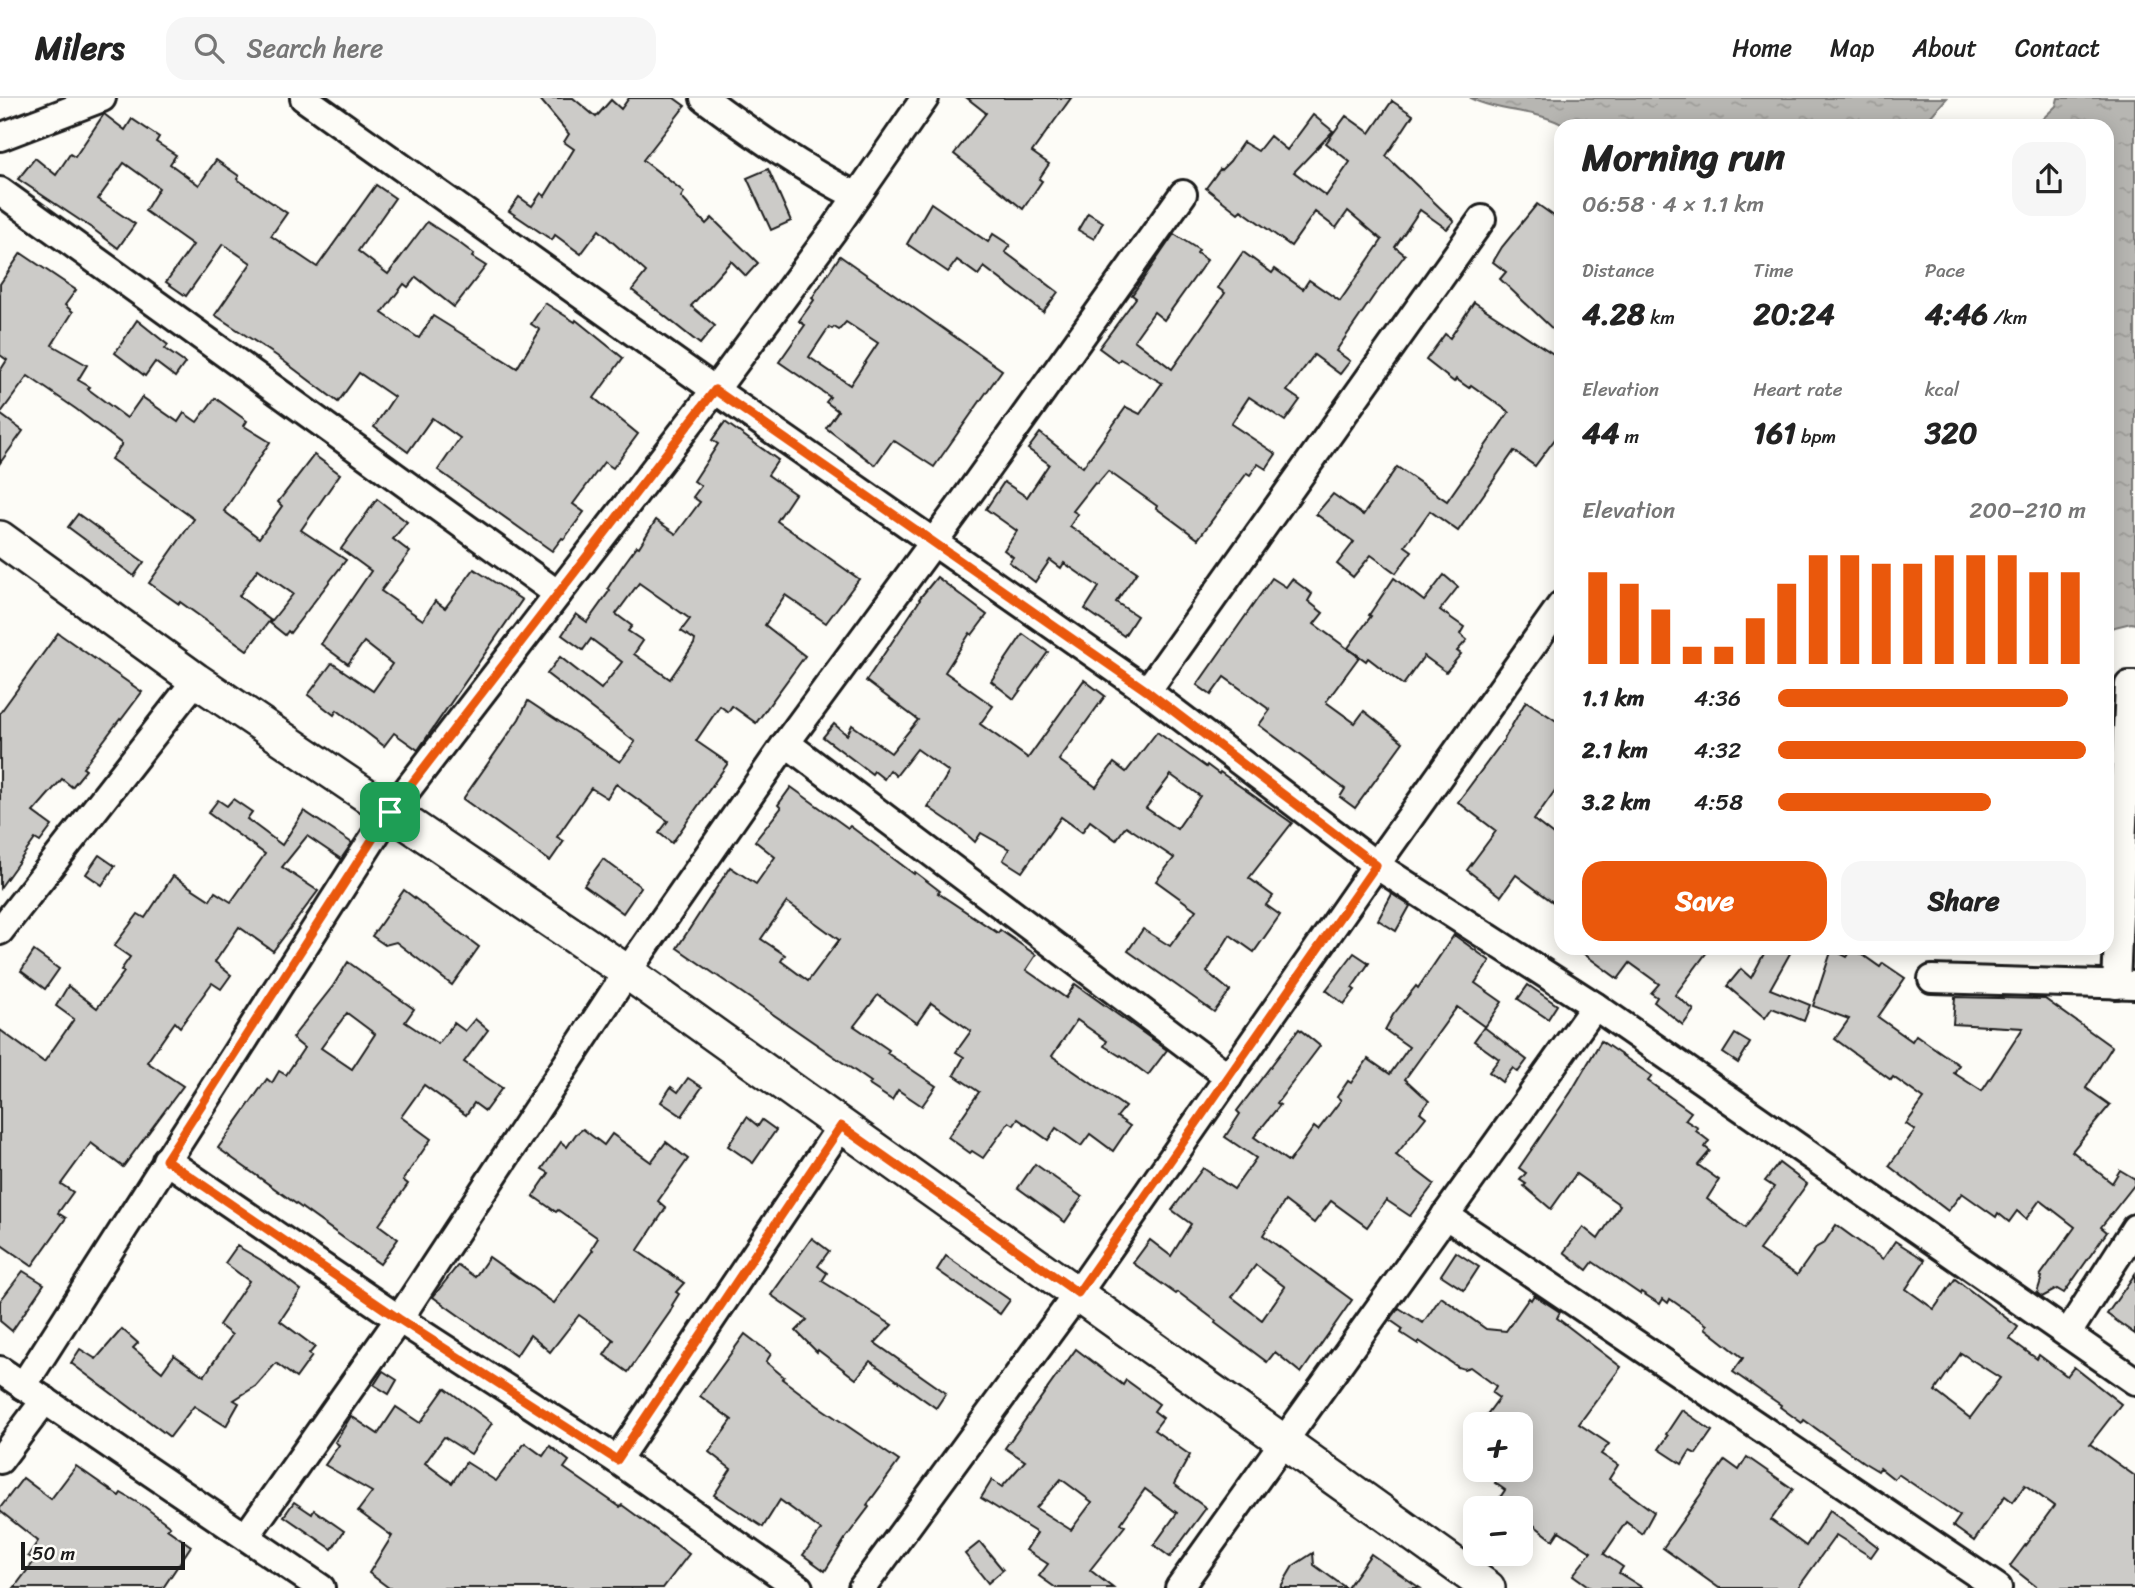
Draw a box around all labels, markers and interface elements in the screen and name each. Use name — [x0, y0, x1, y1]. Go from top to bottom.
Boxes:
search box — [166, 17, 656, 80]
text: Milers — [35, 19, 124, 77]
text: Search here — [246, 25, 383, 71]
text: Home — [1732, 27, 1792, 69]
text: Map — [1830, 27, 1874, 69]
text: About — [1912, 27, 1977, 69]
text: Contact — [2015, 27, 2100, 69]
icon: search — [190, 29, 228, 67]
text: Morning run — [1582, 124, 1785, 191]
button: share — [2012, 142, 2086, 216]
text: 06:58 · 4 × 1.1 km — [1582, 184, 1764, 225]
text: Distance — [1582, 254, 1654, 287]
text: Time — [1753, 254, 1794, 287]
text: Pace — [1925, 254, 1965, 287]
text: 4.28 — [1582, 287, 1645, 341]
text: 20:24 — [1753, 287, 1835, 341]
text: 4:46 — [1925, 287, 1988, 341]
text: km — [1645, 301, 1675, 334]
text: /km — [1988, 301, 2027, 334]
text: Elevation — [1582, 373, 1659, 406]
text: Heart rate — [1753, 373, 1843, 406]
text: kcal — [1925, 373, 1959, 406]
text: 44 — [1582, 406, 1620, 460]
text: 161 — [1753, 406, 1796, 460]
text: 320 — [1925, 406, 1977, 460]
text: m — [1620, 420, 1639, 453]
text: bpm — [1796, 420, 1836, 453]
text: Elevation — [1582, 490, 1675, 531]
text: 200–210 m — [1969, 490, 2086, 531]
text: 1.1 km — [1582, 678, 1645, 719]
text: 4:36 — [1694, 678, 1741, 719]
text: 2.1 km — [1582, 730, 1648, 771]
text: 4:32 — [1694, 730, 1741, 771]
pin — [360, 782, 420, 842]
text: 3.2 km — [1582, 782, 1651, 823]
text: 4:58 — [1694, 782, 1743, 823]
icon: arrive — [371, 793, 409, 831]
button: Save — [1582, 861, 1827, 941]
button: Share — [1841, 861, 2086, 941]
map controls — [1463, 1412, 1533, 1566]
button: + — [1463, 1412, 1533, 1482]
button: − — [1463, 1496, 1533, 1566]
text: 50 m — [32, 1537, 75, 1570]
scale bar — [21, 1539, 186, 1571]

